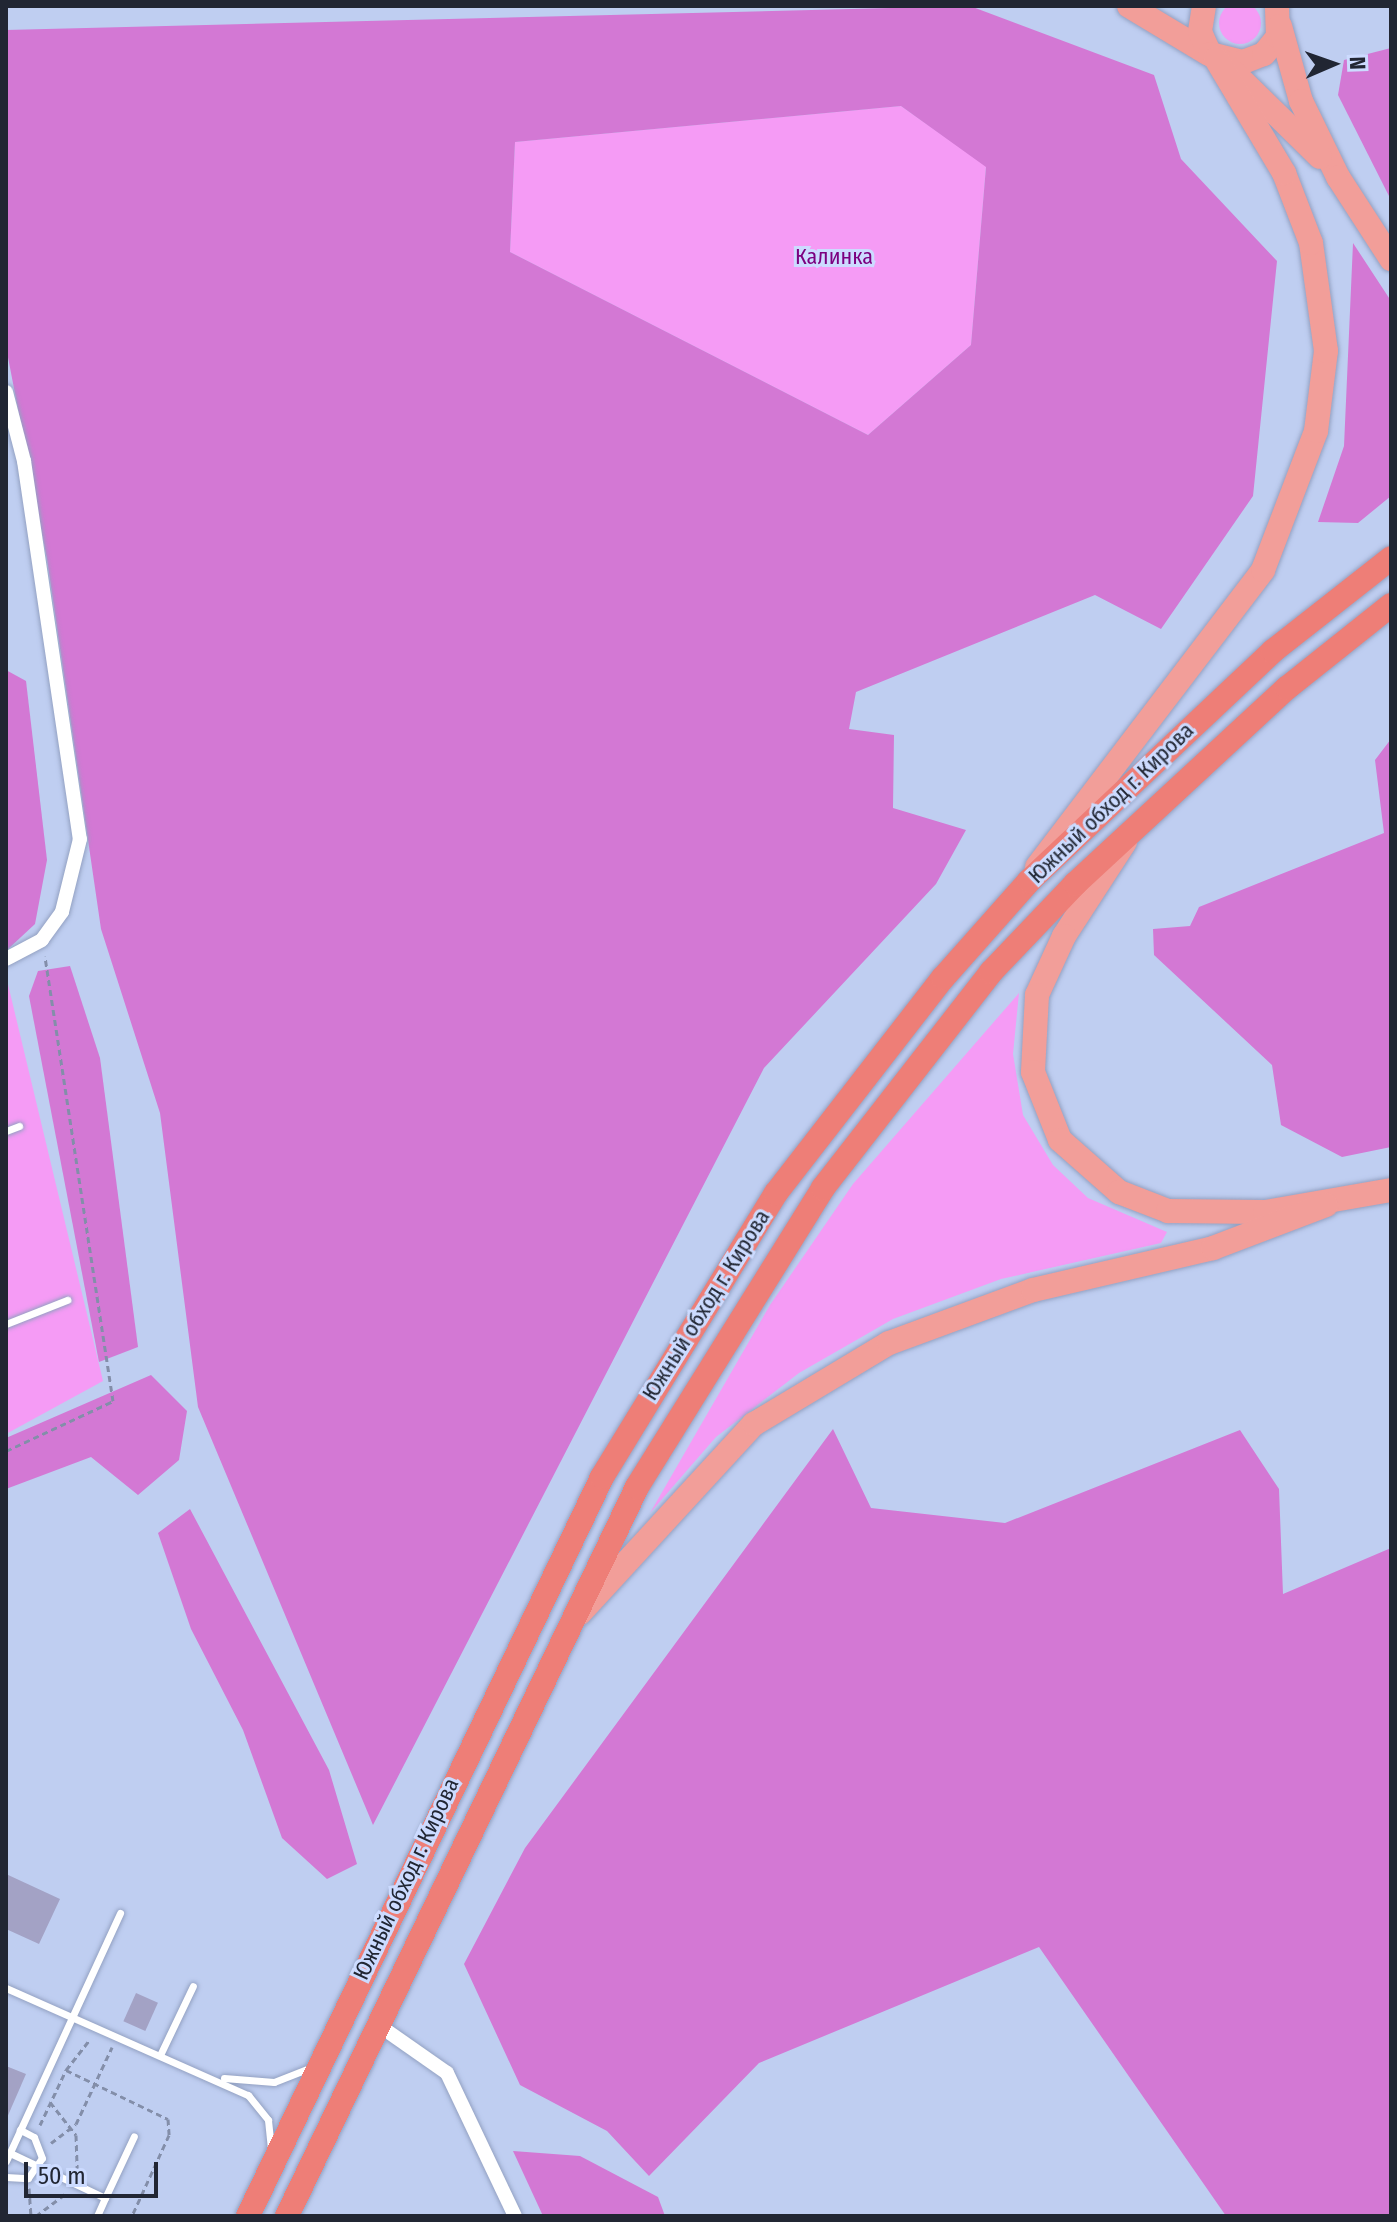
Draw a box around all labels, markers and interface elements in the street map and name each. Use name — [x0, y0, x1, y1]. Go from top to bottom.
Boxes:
north arrow — [1293, 24, 1373, 104]
text: N — [1344, 56, 1371, 70]
park label: Калинка — [795, 244, 873, 270]
street label: Южный обход г. Кирова — [1023, 717, 1199, 889]
street label: Южный обход г. Кирова — [637, 1205, 775, 1405]
street label: Южный обход г. Кирова — [348, 1774, 464, 1984]
scale bar — [28, 2146, 162, 2196]
text: 50 m — [38, 2162, 86, 2190]

